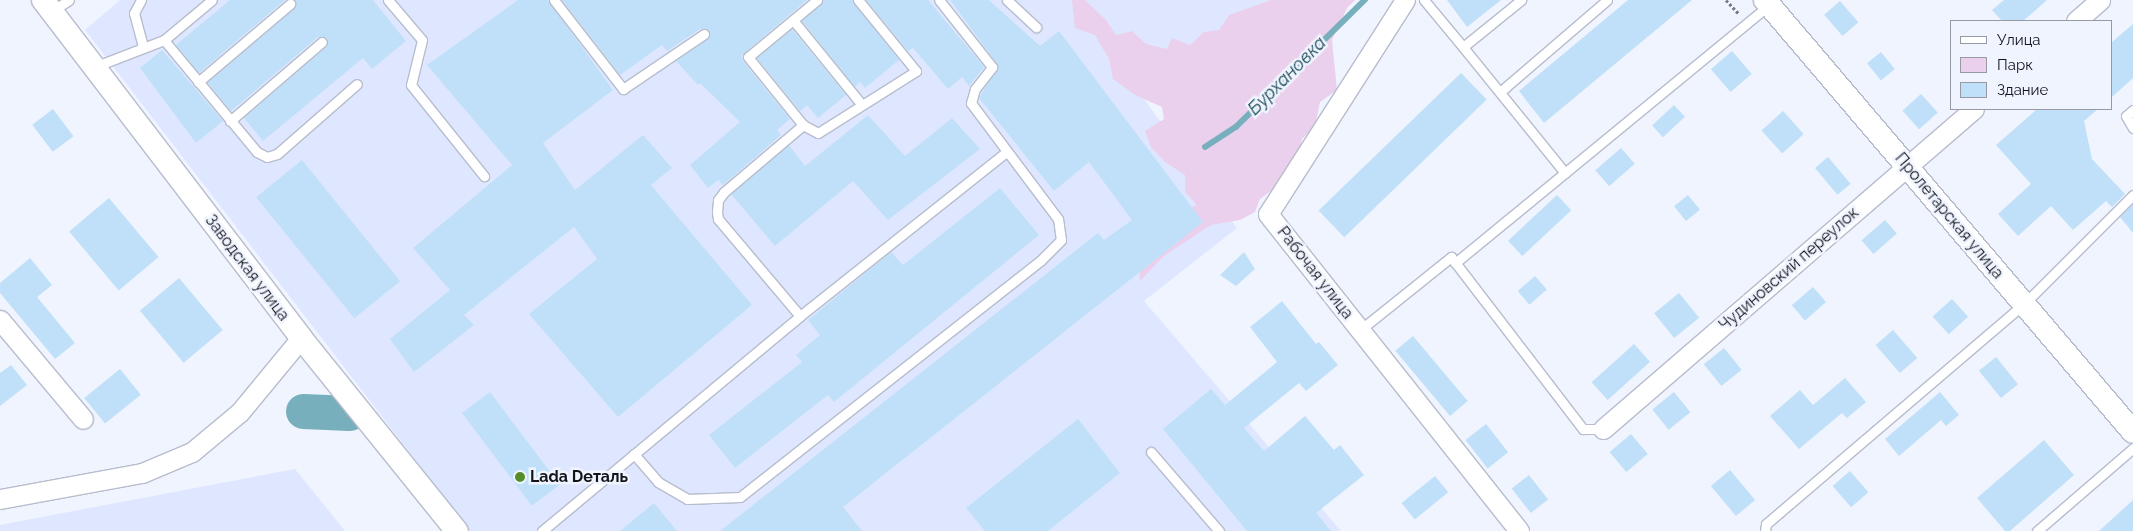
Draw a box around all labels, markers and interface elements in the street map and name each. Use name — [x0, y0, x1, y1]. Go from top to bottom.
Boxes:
legend — [1950, 20, 2113, 110]
text: Улица — [1997, 31, 2041, 49]
water label: Бурхановка — [1243, 32, 1331, 120]
text: Парк — [1997, 56, 2033, 74]
text: Здание — [1997, 81, 2048, 99]
street label: Пролетарская улица — [1891, 149, 2007, 283]
street label: Чудиновский переулок — [1715, 203, 1863, 335]
street label: Заводская улица — [201, 211, 293, 325]
street label: Рабочая улица — [1273, 223, 1357, 323]
place label: Lada Dеталь — [530, 467, 628, 487]
marker: Lada Dеталь — [514, 471, 526, 483]

